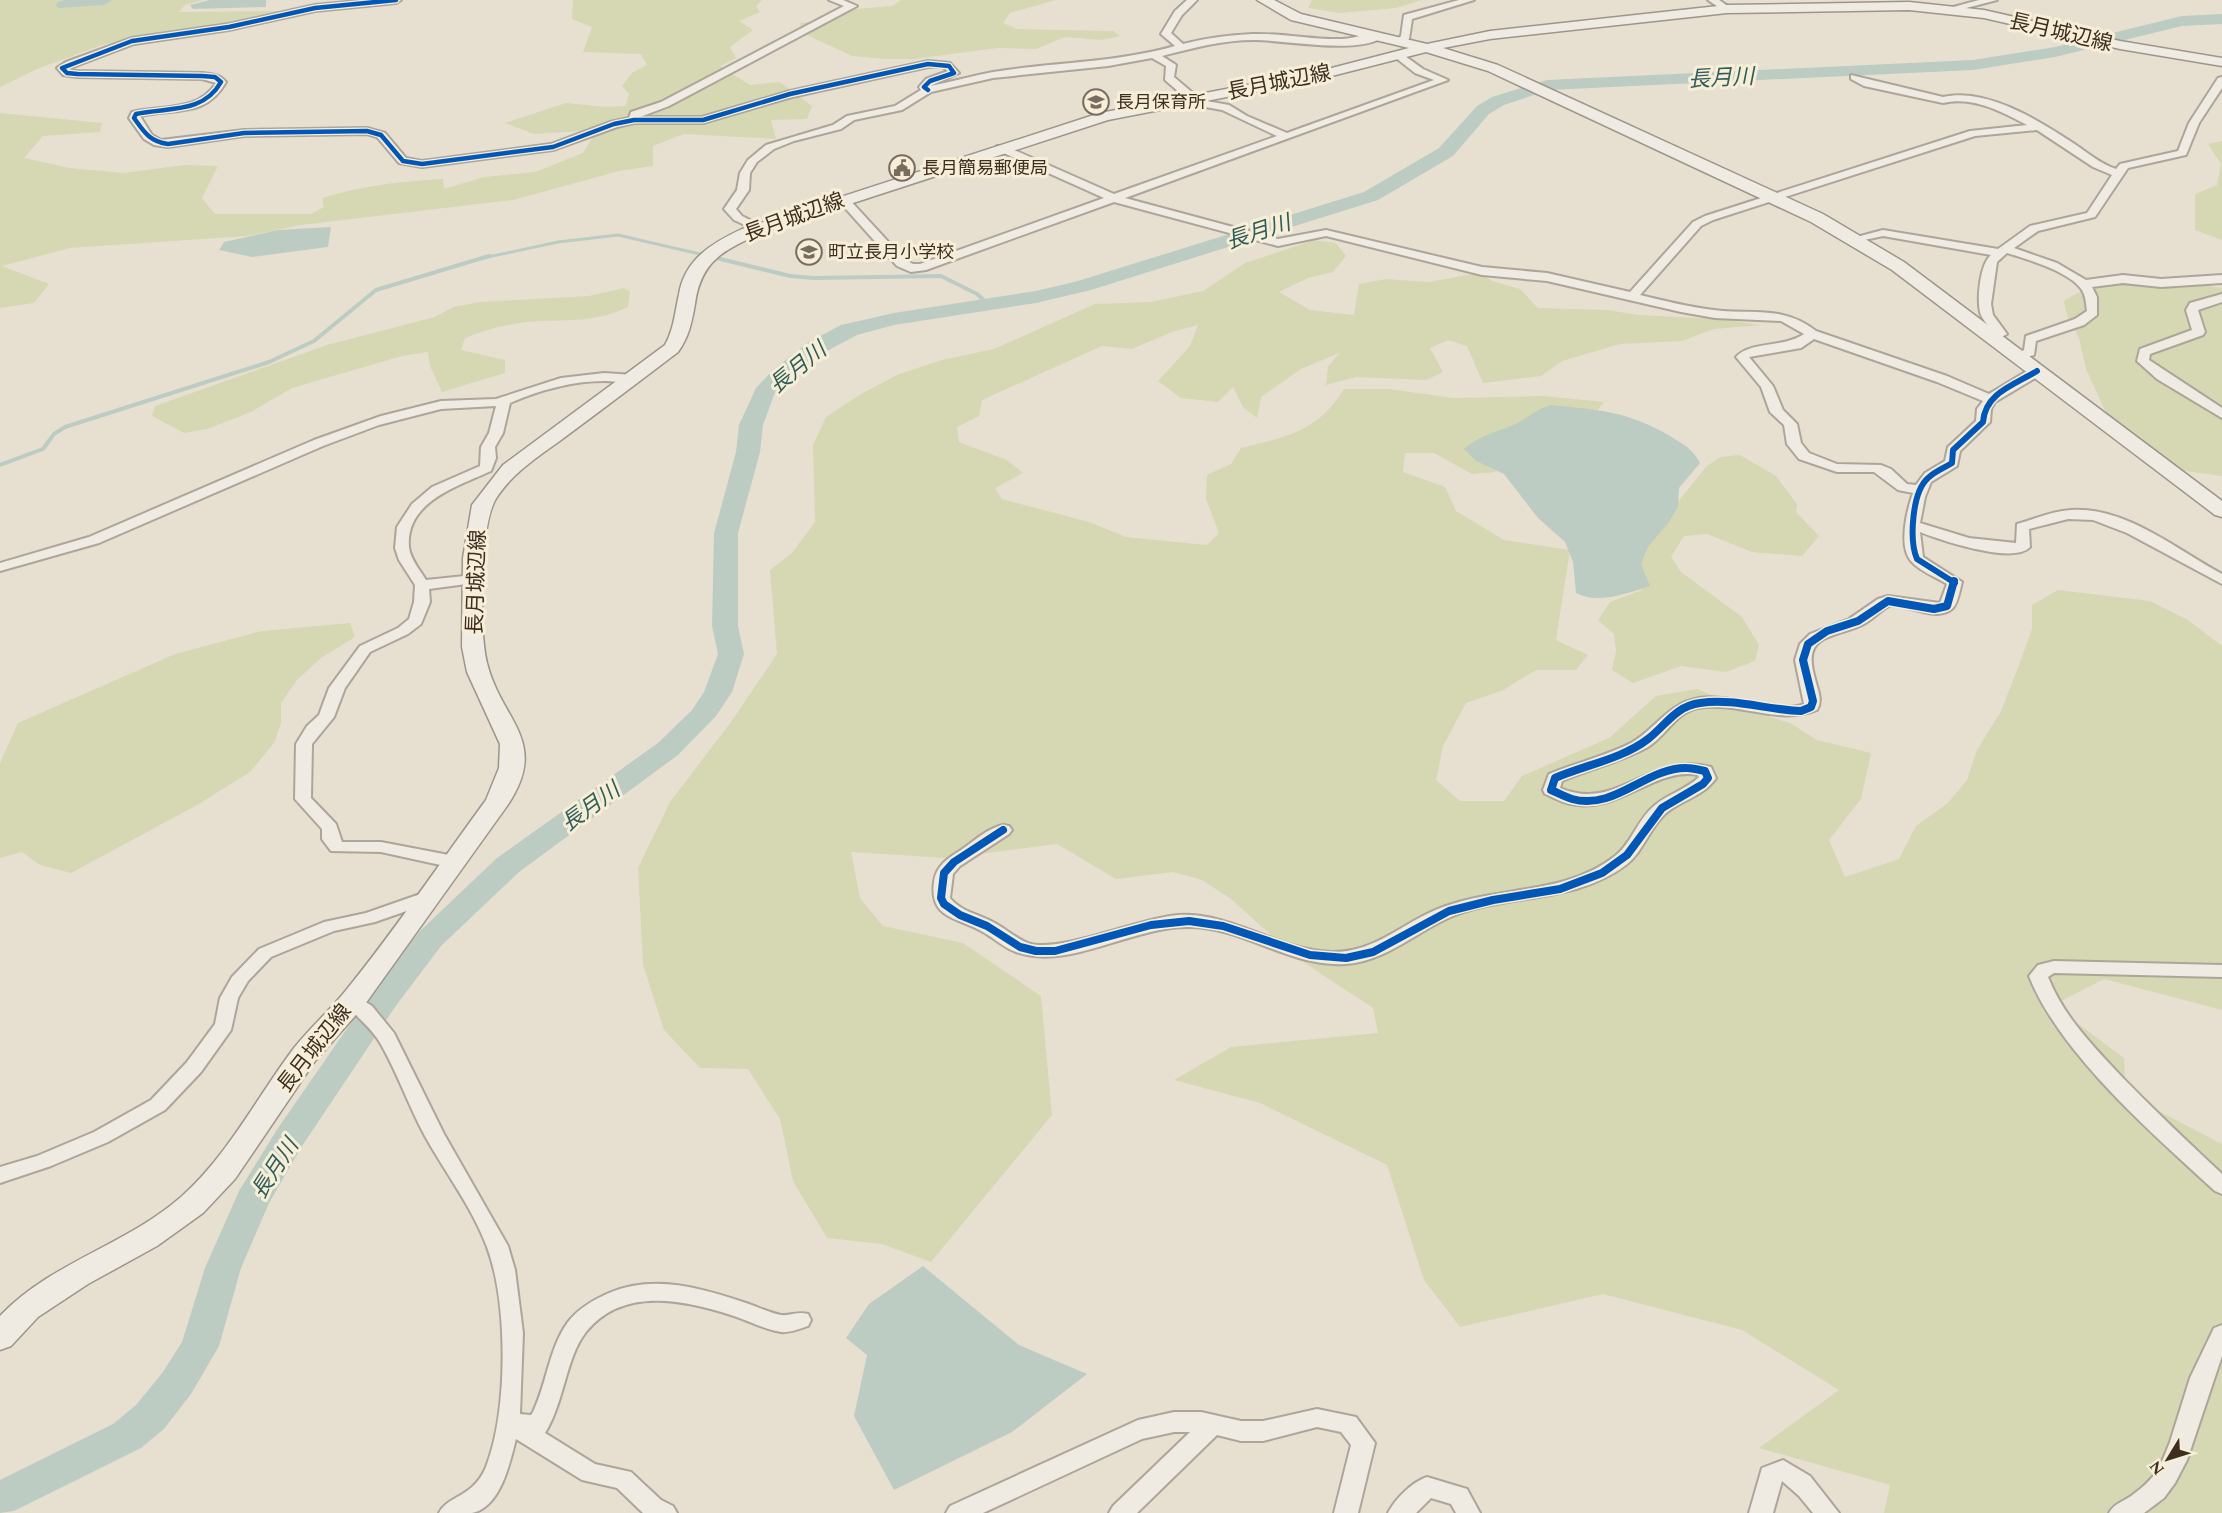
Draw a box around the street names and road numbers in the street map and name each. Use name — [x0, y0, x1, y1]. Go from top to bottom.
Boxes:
street label: 長月城辺線 — [2006, 6, 2116, 60]
street label: 長月城辺線 — [1225, 57, 1334, 109]
street label: 長月城辺線 — [740, 185, 849, 251]
street label: 長月城辺線 — [459, 529, 495, 635]
street label: 長月城辺線 — [270, 997, 360, 1100]

